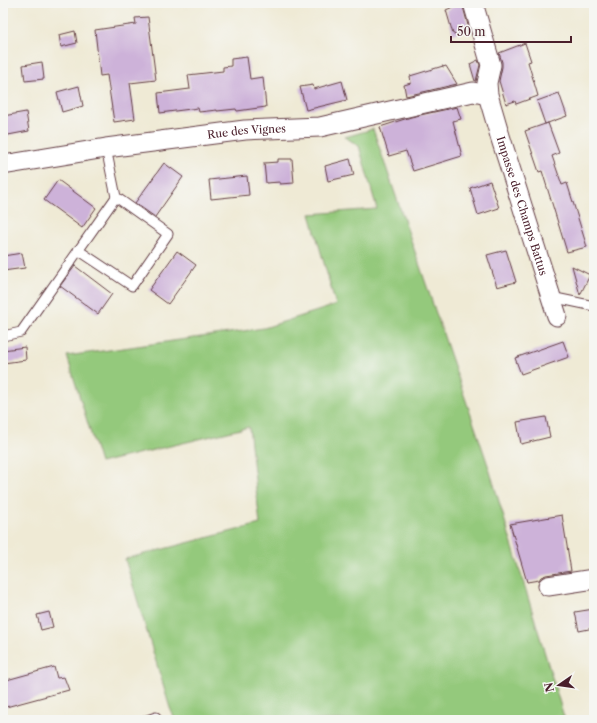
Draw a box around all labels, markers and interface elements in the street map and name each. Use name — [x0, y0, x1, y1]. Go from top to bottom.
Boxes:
scale bar — [451, 18, 571, 44]
text: 50 m — [457, 24, 486, 39]
street label: Rue des Vignes — [206, 121, 286, 142]
street label: Impasse des Champs Battus — [494, 135, 551, 277]
north arrow — [539, 665, 579, 705]
text: N — [541, 681, 557, 693]

